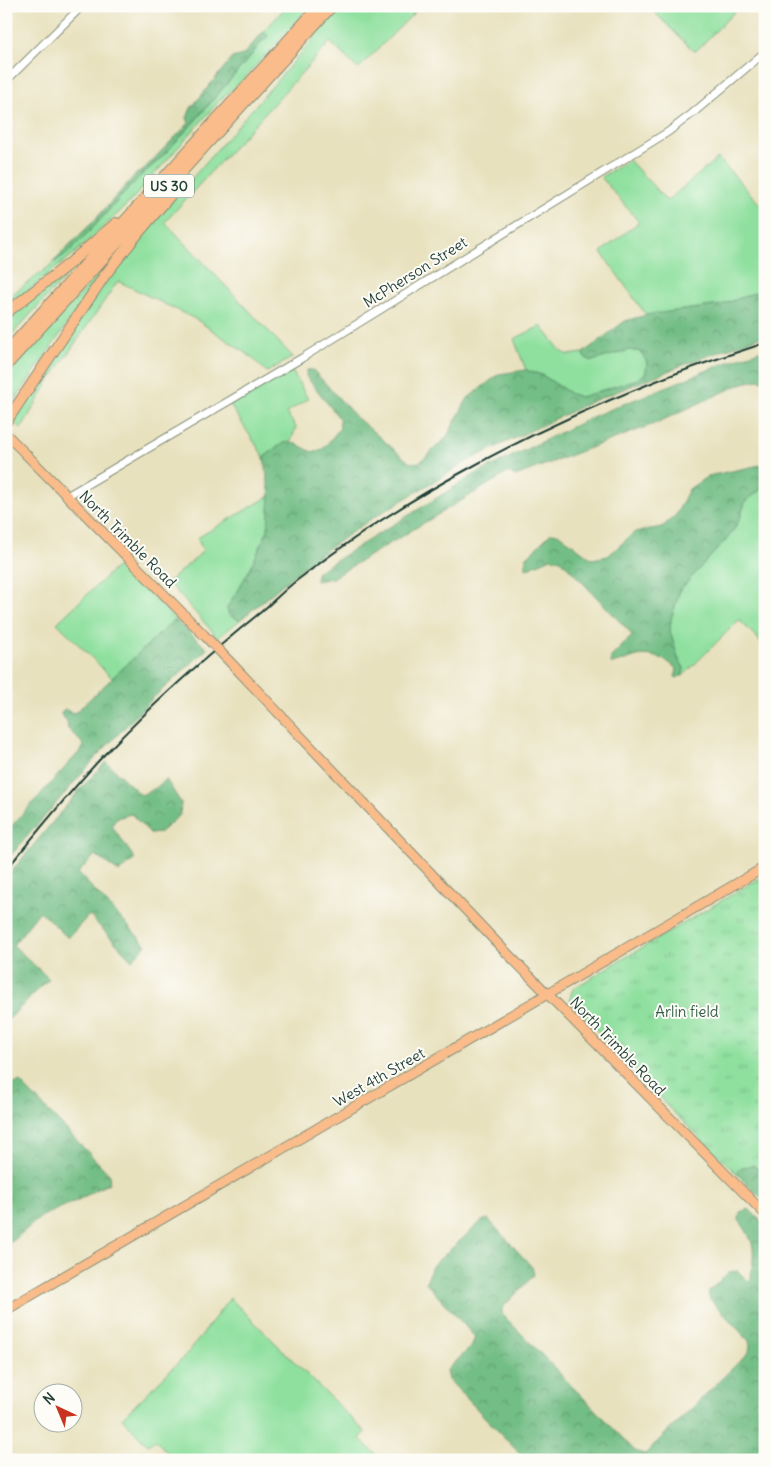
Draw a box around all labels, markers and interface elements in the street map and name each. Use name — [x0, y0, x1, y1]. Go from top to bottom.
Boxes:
road number: US 30 — [144, 175, 194, 198]
street label: McPherson Street — [360, 232, 470, 312]
street label: North Trimble Road — [75, 486, 181, 592]
street label: North Trimble Road — [566, 993, 670, 1099]
park label: Arlin field — [655, 1002, 719, 1021]
street label: West 4th Street — [330, 1043, 428, 1111]
north arrow — [32, 1384, 82, 1434]
text: N — [39, 1389, 59, 1408]

